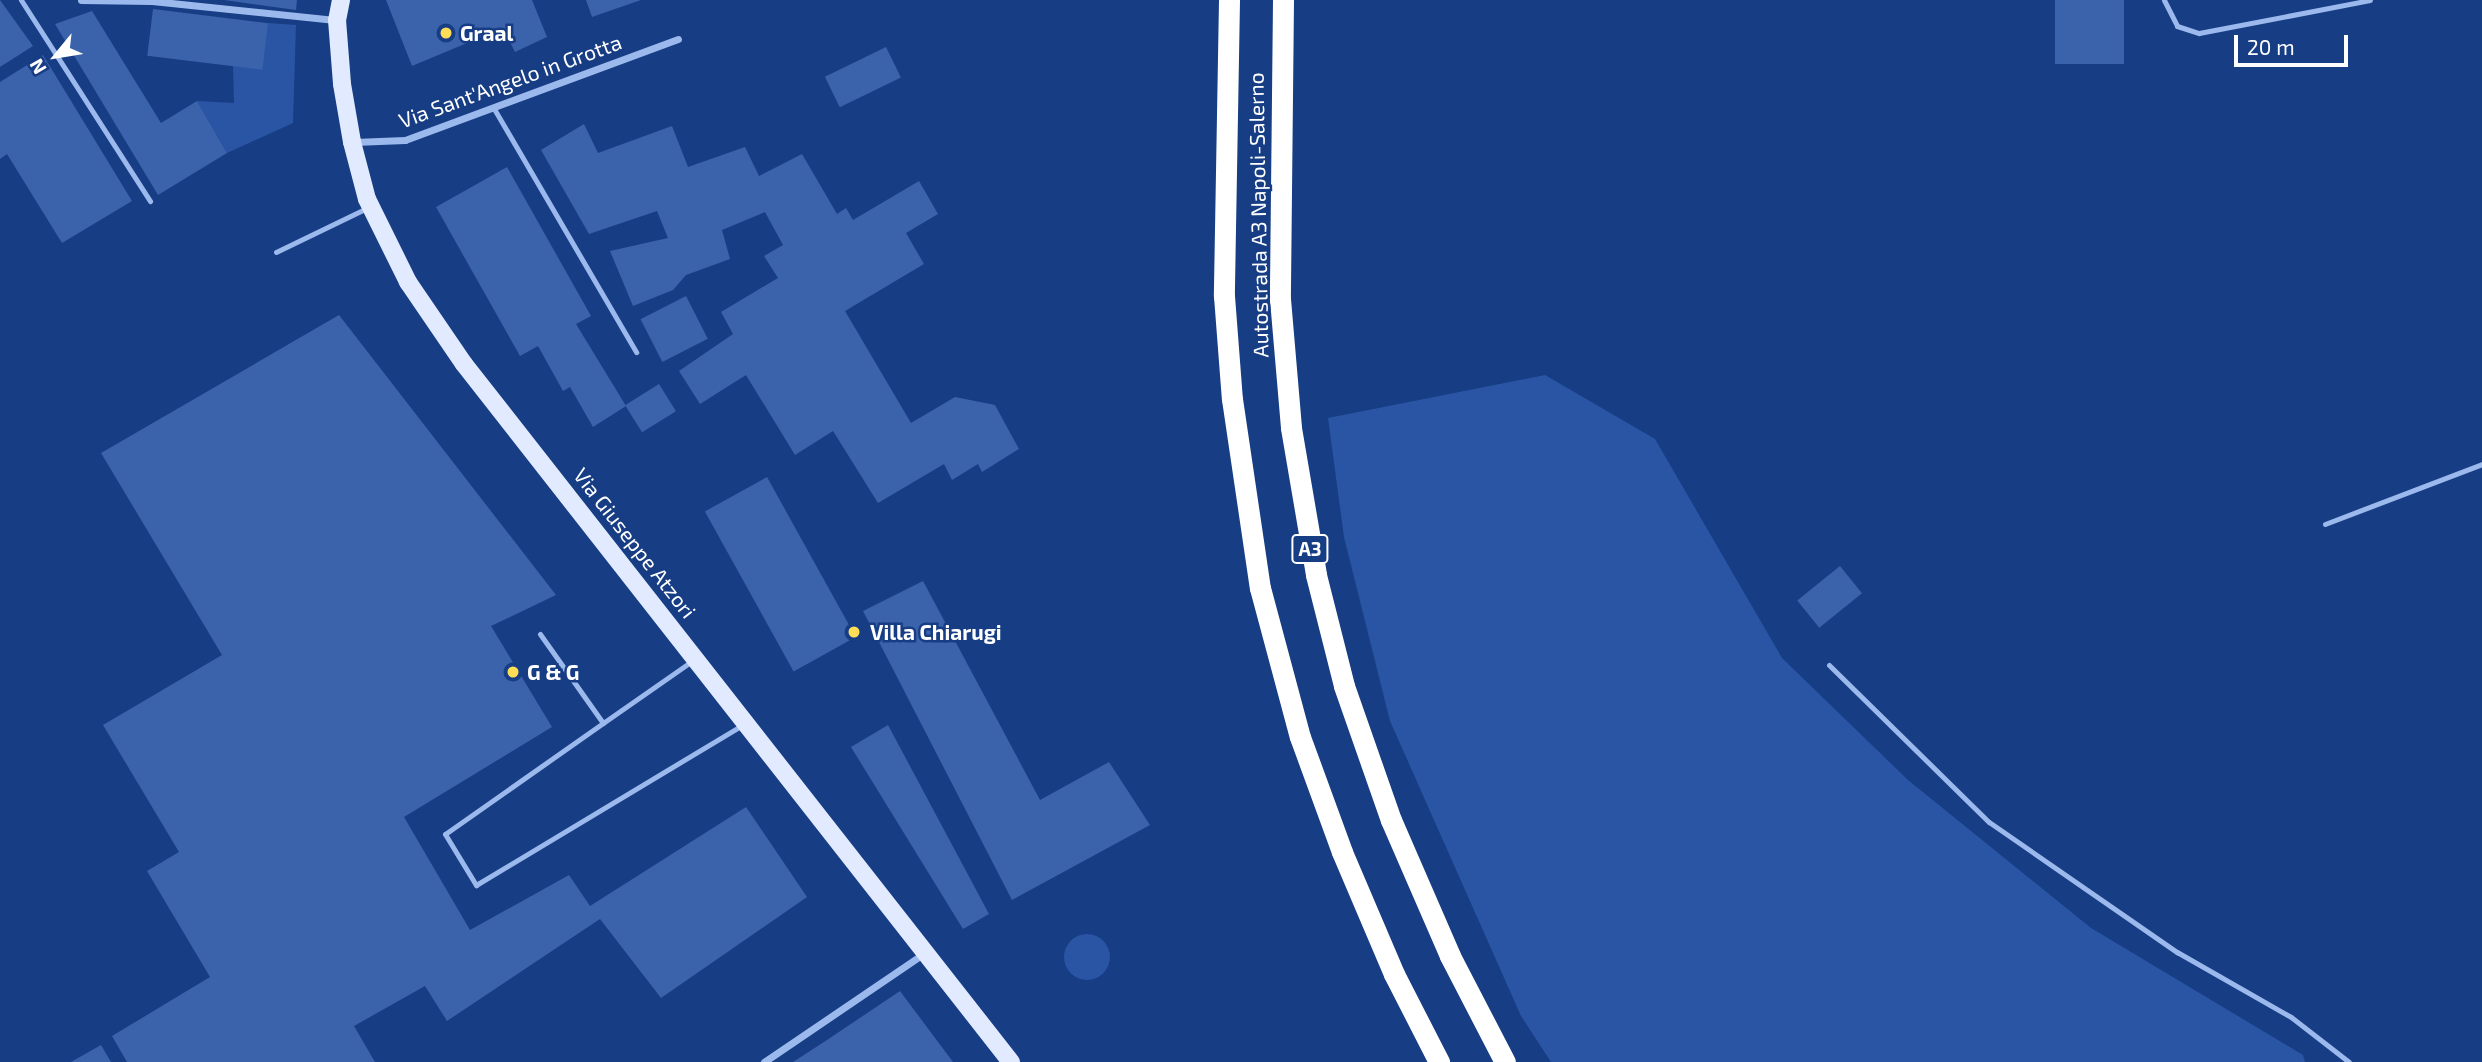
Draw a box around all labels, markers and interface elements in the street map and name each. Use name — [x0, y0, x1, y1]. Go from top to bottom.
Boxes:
place label: Graal — [460, 20, 513, 46]
north arrow — [21, 21, 91, 91]
scale bar — [2237, 21, 2351, 65]
marker: Graal — [438, 25, 454, 41]
street label: Via Sant'Angelo in Grotta — [395, 29, 625, 133]
text: 20 m — [2247, 34, 2295, 59]
text: N — [24, 55, 51, 78]
street label: Autostrada A3 Napoli-Salerno — [1243, 72, 1273, 358]
street label: Via Giuseppe Atzori — [568, 463, 702, 623]
road number: A3 — [1291, 534, 1329, 564]
place label: Villa Chiarugi — [870, 619, 1002, 645]
marker: Villa Chiarugi — [844, 622, 864, 642]
place label: G & G — [527, 659, 579, 685]
marker: G & G — [505, 664, 521, 680]

